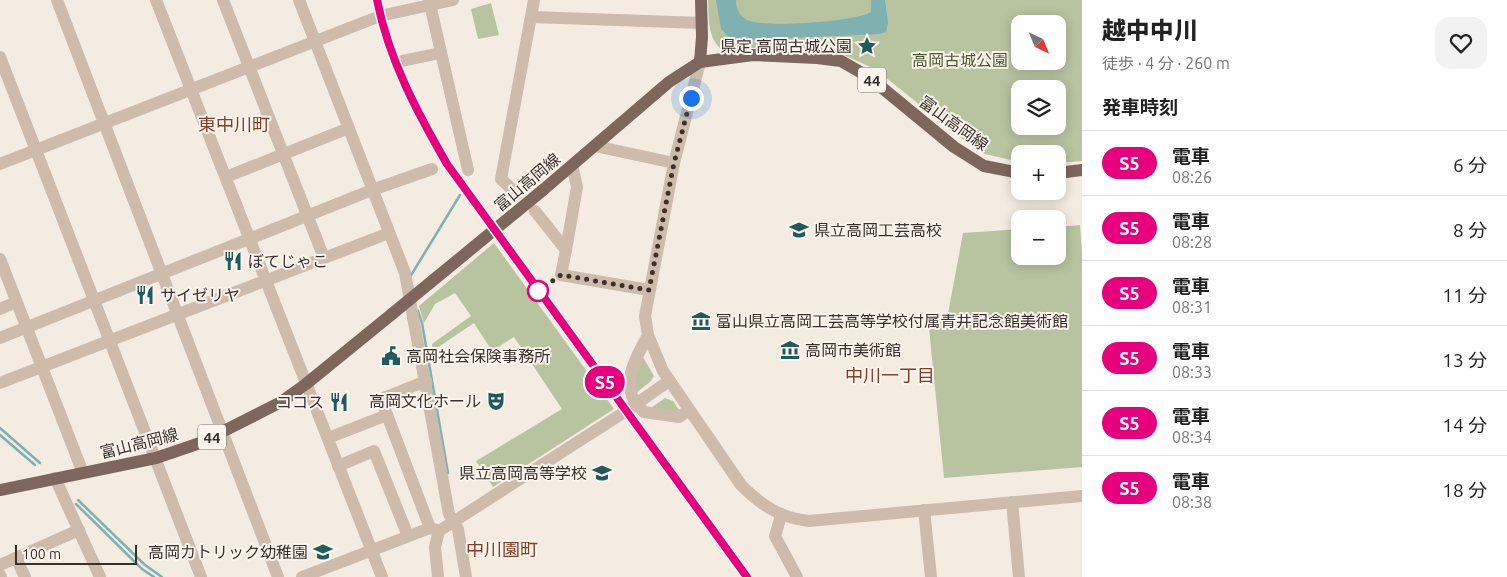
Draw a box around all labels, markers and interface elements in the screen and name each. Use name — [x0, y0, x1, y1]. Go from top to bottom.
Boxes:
north arrow — [1011, 15, 1066, 70]
map controls — [1011, 15, 1066, 265]
text: 越中中川 — [1102, 17, 1198, 44]
button: heart — [1435, 17, 1487, 69]
place icon: 県定 高岡古城公園 — [856, 35, 878, 57]
place label: 県定 高岡古城公園 — [720, 37, 852, 55]
park label: 高岡古城公園 — [912, 51, 1008, 69]
text: 徒歩 · 4 分 · 260 m — [1102, 54, 1230, 72]
road number: 44 — [858, 68, 886, 92]
button: layers — [1011, 80, 1066, 135]
your location — [679, 86, 704, 111]
street label: 富山高岡線 — [916, 92, 992, 154]
text: 発車時刻 — [1102, 96, 1178, 118]
district label: 東中川町 — [198, 114, 270, 134]
button: + — [1011, 145, 1066, 200]
text: 電車 — [1172, 145, 1210, 167]
street label: 富山高岡線 — [491, 149, 563, 215]
text: S5 — [1119, 153, 1140, 173]
text: 6 分 — [1453, 154, 1487, 176]
text: 08:26 — [1172, 168, 1212, 186]
button: − — [1011, 210, 1066, 265]
text: 電車 — [1172, 210, 1210, 232]
text: S5 — [1119, 218, 1140, 238]
school or university icon: 県立高岡工芸高校 — [788, 219, 810, 241]
text: 8 分 — [1453, 219, 1487, 241]
place label: 県立高岡工芸高校 — [814, 221, 942, 239]
text: 08:28 — [1172, 233, 1212, 251]
restaurant icon: ぼてじゃこ — [222, 250, 244, 272]
place label: ぼてじゃこ — [248, 252, 328, 270]
text: 電車 — [1172, 275, 1210, 297]
unlabelled marker — [527, 280, 549, 302]
text: S5 — [1119, 283, 1140, 303]
restaurant icon: サイゼリヤ — [134, 284, 156, 306]
text: 11 分 — [1442, 284, 1487, 306]
place label: サイゼリヤ — [160, 286, 240, 304]
text: 08:31 — [1172, 298, 1212, 316]
museum icon: 富山県立高岡工芸高等学校付属青井記念館美術館 — [690, 310, 712, 332]
place label: 富山県立高岡工芸高等学校付属青井記念館美術館 — [716, 312, 1068, 330]
museum icon: 高岡市美術館 — [779, 339, 801, 361]
text: 電車 — [1172, 340, 1210, 362]
place label: 高岡市美術館 — [805, 341, 901, 359]
public building icon: 高岡社会保険事務所 — [380, 345, 402, 367]
place label: 高岡社会保険事務所 — [406, 347, 550, 365]
text: S5 — [1119, 348, 1140, 368]
text: 13 分 — [1442, 349, 1487, 371]
text: 08:33 — [1172, 363, 1212, 381]
district label: 中川一丁目 — [845, 365, 935, 385]
line badge: S5 — [582, 366, 628, 398]
text: S5 — [595, 372, 615, 392]
theatre icon: 高岡文化ホール — [485, 390, 507, 412]
restaurant icon: ココス — [328, 391, 350, 413]
place label: 高岡文化ホール — [369, 392, 481, 410]
place label: ココス — [276, 393, 324, 411]
text: 電車 — [1172, 405, 1210, 427]
text: S5 — [1119, 413, 1140, 433]
text: 14 分 — [1442, 414, 1487, 436]
road number: 44 — [198, 424, 226, 450]
street label: 富山高岡線 — [98, 425, 180, 461]
text: 08:34 — [1172, 428, 1212, 446]
school or university icon: 県立高岡高等学校 — [591, 462, 613, 484]
place label: 県立高岡高等学校 — [459, 464, 587, 482]
text: 電車 — [1172, 470, 1210, 492]
text: S5 — [1119, 478, 1140, 498]
text: 18 分 — [1442, 479, 1487, 501]
text: 08:38 — [1172, 493, 1212, 511]
district label: 中川園町 — [466, 539, 538, 559]
school or university icon: 高岡カトリック幼稚園 — [312, 541, 334, 563]
scale bar — [15, 542, 138, 565]
place label: 高岡カトリック幼稚園 — [148, 543, 308, 561]
text: 100 m — [22, 546, 61, 562]

